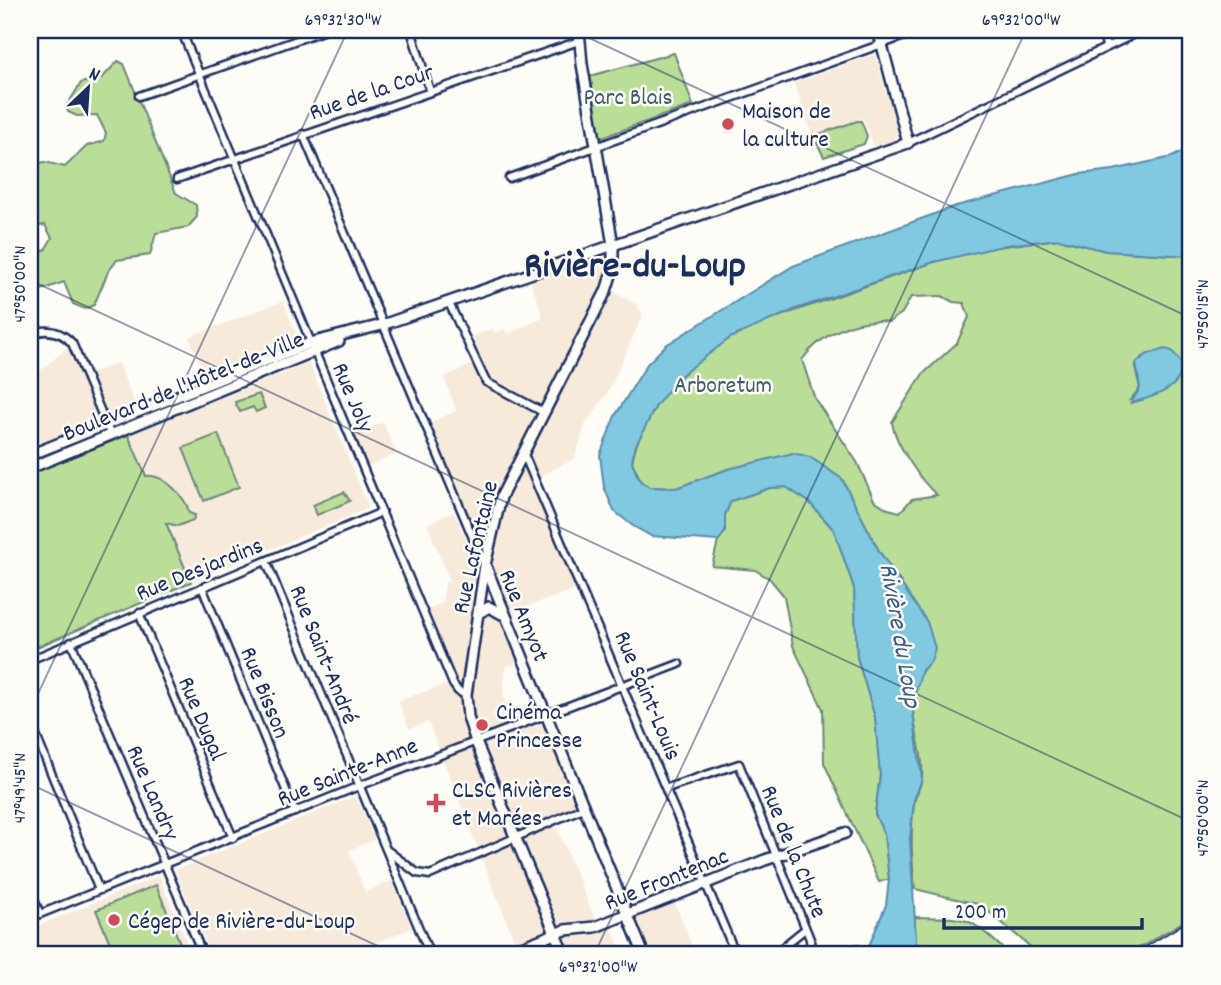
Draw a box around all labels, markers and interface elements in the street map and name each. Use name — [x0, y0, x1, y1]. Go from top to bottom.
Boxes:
text: 69°32'30"W — [305, 9, 382, 34]
text: 69°32'00"W — [982, 9, 1061, 34]
north arrow — [52, 52, 122, 122]
street label: Rue de la Cour — [305, 57, 439, 131]
text: N — [84, 62, 104, 90]
park label: Parc Blais — [583, 82, 673, 116]
place label: Maison de la culture — [742, 96, 831, 158]
marker: Maison de la culture — [720, 116, 736, 132]
district label: Rivière-du-Loup — [524, 241, 746, 296]
text: 47°50'00"N — [9, 246, 34, 322]
text: 47°50'15"N — [1192, 279, 1217, 349]
street label: Boulevard de l'Hôtel-de-Ville — [58, 324, 310, 452]
street label: Rue Joly — [321, 358, 382, 440]
park label: Arboretum — [674, 370, 772, 404]
street label: Rue Lafontaine — [445, 478, 509, 618]
street label: Rue Desjardins — [131, 530, 269, 612]
water label: Rivière du Loup — [868, 560, 930, 712]
street label: Rue Amyot — [488, 565, 556, 668]
street label: Rue Saint-André — [279, 581, 366, 730]
street label: Rue Saint-Louis — [604, 626, 689, 766]
street label: Rue Bisson — [230, 642, 297, 744]
street label: Rue Dugal — [167, 672, 233, 767]
place label: Cinéma Princesse — [496, 697, 582, 759]
marker: Cinéma Princesse — [474, 717, 490, 733]
street label: Rue Sainte-Anne — [273, 730, 424, 817]
street label: Rue Landry — [116, 740, 187, 847]
text: 47°49'45"N — [9, 753, 34, 823]
place label: CLSC Rivières et Marées — [452, 775, 572, 837]
text: 47°50'00"N — [1192, 780, 1217, 856]
street label: Rue de la Chute — [750, 781, 834, 924]
marker: CLSC Rivières et Marées — [426, 793, 446, 813]
street label: Rue Frontenac — [600, 841, 734, 921]
scale bar — [944, 887, 1142, 931]
text: 200 m — [955, 899, 1006, 929]
place label: Cégep de Rivière-du-Loup — [128, 906, 355, 940]
marker: Cégep de Rivière-du-Loup — [106, 912, 122, 928]
text: 69°32'00"W — [559, 956, 638, 981]

